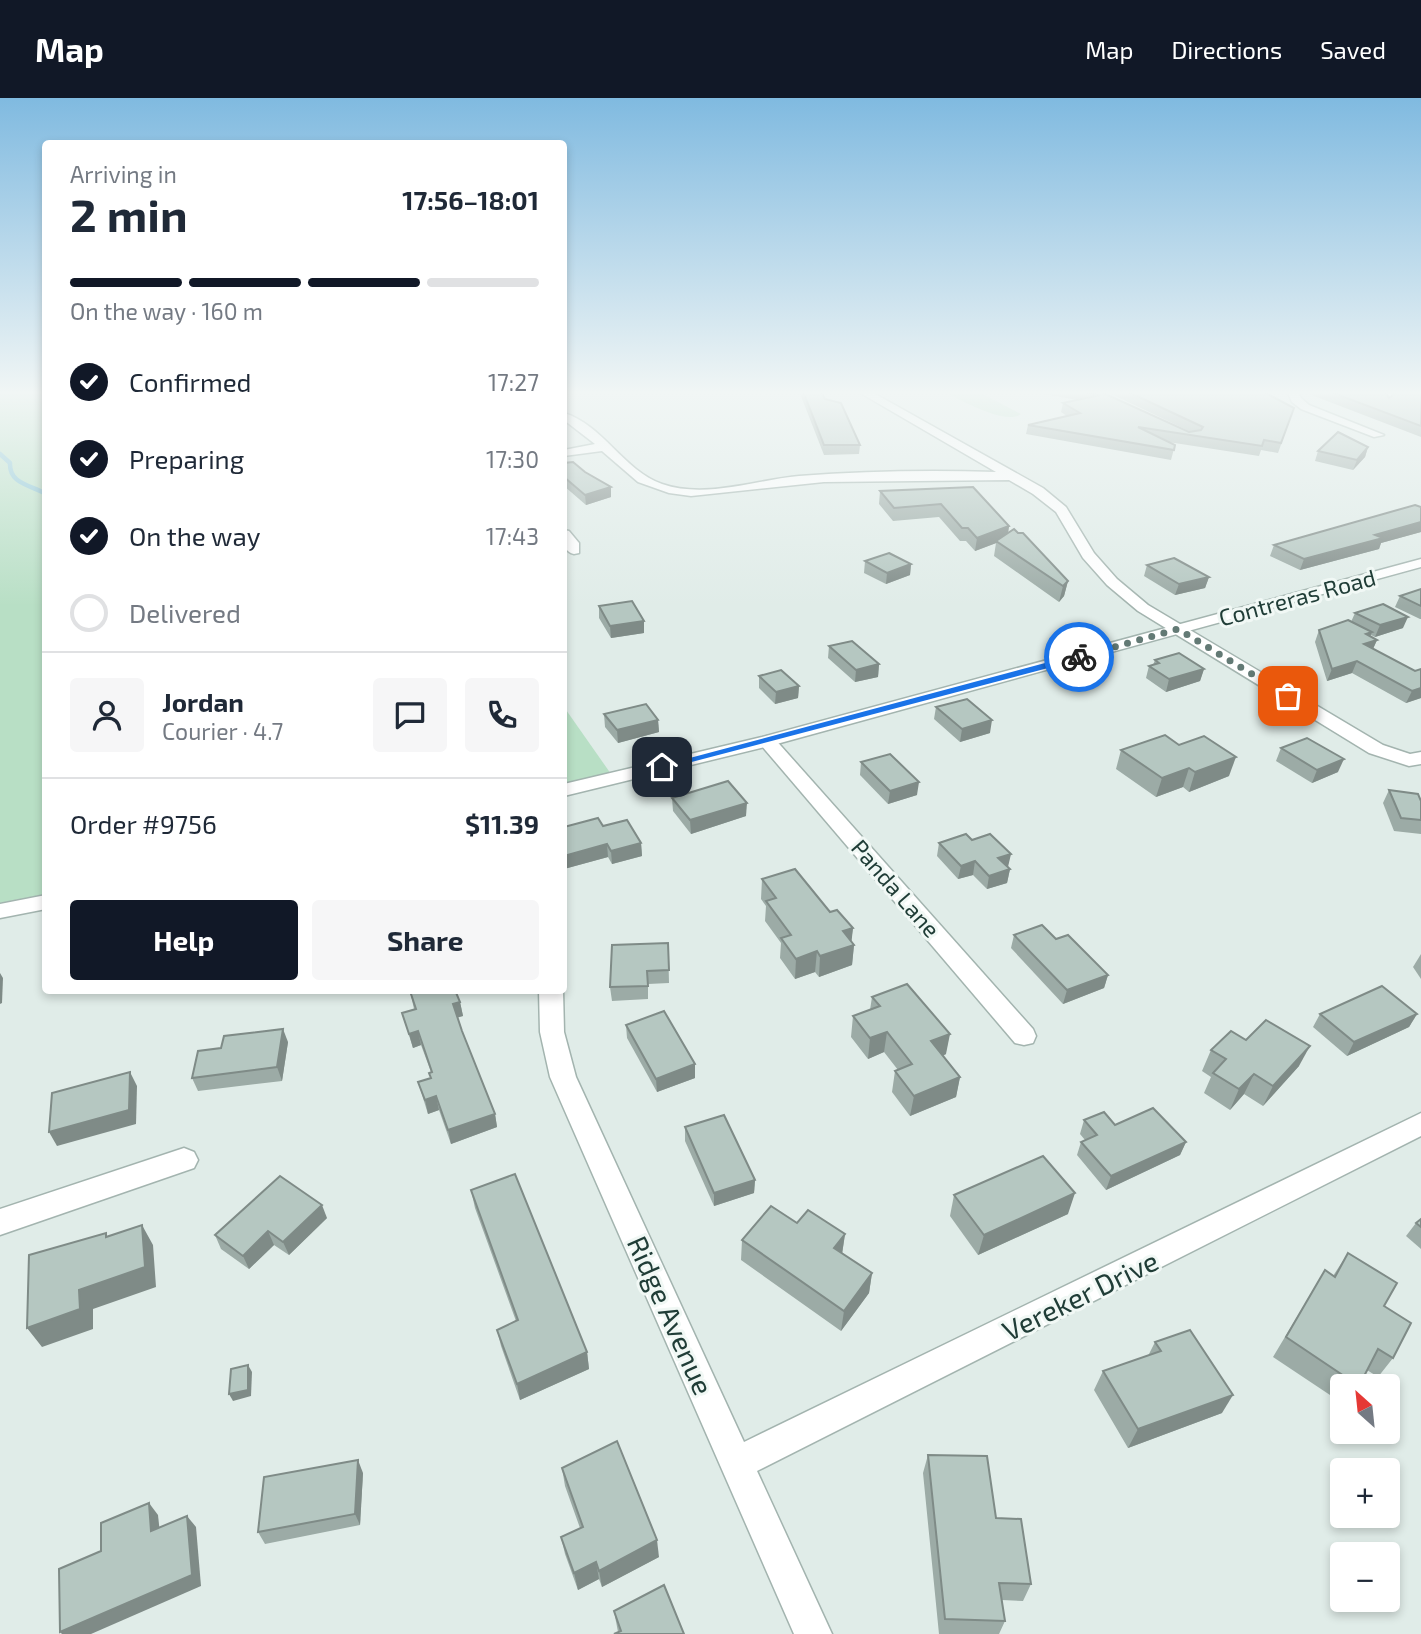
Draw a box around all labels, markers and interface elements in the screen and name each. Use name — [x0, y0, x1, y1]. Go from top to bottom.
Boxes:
text: Map — [35, 29, 104, 69]
text: Map — [1085, 35, 1133, 64]
text: Directions — [1171, 35, 1282, 64]
text: Saved — [1320, 35, 1386, 64]
text: Arriving in — [70, 160, 177, 188]
text: 17:56–18:01 — [402, 184, 539, 215]
text: 2 min — [70, 186, 188, 241]
text: On the way · 160 m — [70, 297, 263, 325]
icon: check — [70, 363, 108, 401]
text: Confirmed — [129, 366, 252, 397]
text: 17:27 — [488, 368, 539, 396]
icon: check — [70, 440, 108, 478]
text: Preparing — [129, 443, 244, 474]
text: 17:30 — [486, 445, 539, 473]
icon: check — [70, 517, 108, 555]
text: On the way — [129, 520, 260, 551]
text: 17:43 — [486, 522, 539, 550]
street label: Contreras Road — [1216, 563, 1378, 631]
text: Delivered — [129, 597, 241, 628]
courier — [1044, 622, 1114, 692]
icon: bike — [1060, 638, 1098, 676]
pin — [1258, 666, 1318, 726]
icon: bag — [1269, 677, 1307, 715]
button: person — [70, 678, 144, 752]
button: chat — [373, 678, 447, 752]
button: phone — [465, 678, 539, 752]
text: Jordan — [162, 686, 244, 717]
text: Courier · 4.7 — [162, 717, 283, 745]
pin — [632, 737, 692, 797]
icon: home — [643, 748, 681, 786]
text: Order #9756 — [70, 808, 217, 839]
text: $11.39 — [465, 808, 539, 839]
street label: Panda Lane — [846, 833, 946, 943]
button: Help — [70, 900, 298, 980]
button: Share — [312, 900, 539, 980]
street label: Ridge Avenue — [621, 1230, 721, 1400]
street label: Vereker Drive — [997, 1243, 1163, 1347]
north arrow — [1330, 1374, 1400, 1444]
map controls — [1330, 1374, 1400, 1612]
button: + — [1330, 1458, 1400, 1528]
button: − — [1330, 1542, 1400, 1612]

